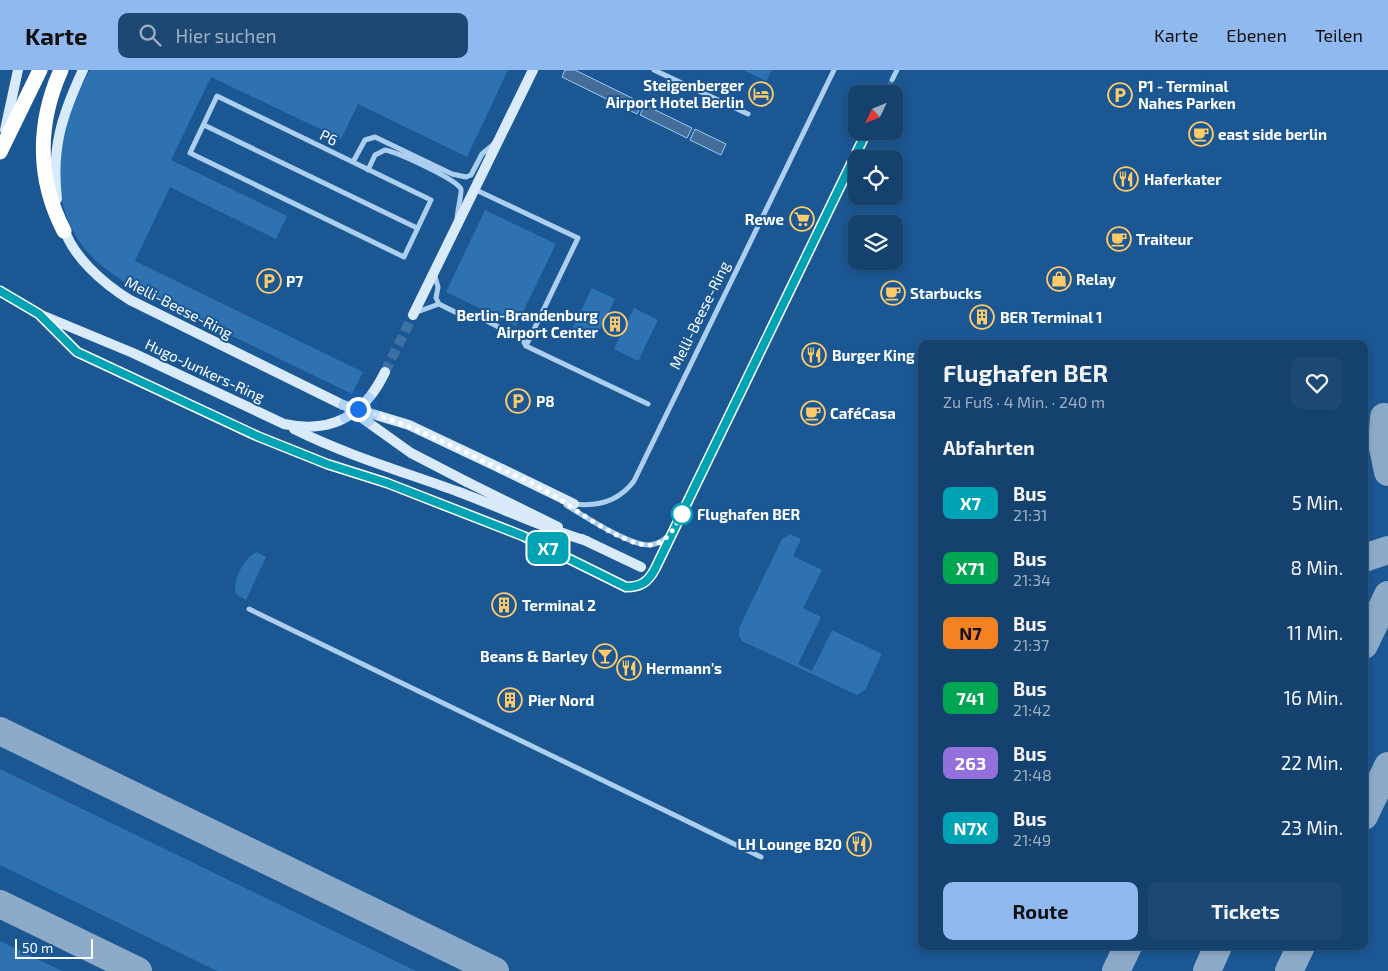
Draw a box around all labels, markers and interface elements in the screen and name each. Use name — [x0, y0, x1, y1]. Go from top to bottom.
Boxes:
search box — [118, 13, 468, 58]
text: Karte — [25, 21, 88, 50]
icon: search — [136, 21, 164, 49]
text: Hier suchen — [176, 24, 277, 47]
text: Karte — [1154, 24, 1198, 46]
text: Ebenen — [1226, 24, 1287, 46]
text: Teilen — [1315, 24, 1363, 46]
place label: Steigenberger Airport Hotel Berlin — [606, 76, 745, 111]
place label: P1 - Terminal Nahes Parken — [1138, 77, 1236, 112]
hotel icon: Steigenberger Airport Hotel Berlin — [748, 81, 774, 107]
parking icon: P1 - Terminal Nahes Parken — [1107, 82, 1133, 108]
north arrow — [848, 85, 902, 140]
map controls — [848, 85, 903, 270]
cafe icon: east side berlin — [1188, 121, 1214, 147]
street label: P6 — [317, 125, 341, 149]
place label: east side berlin — [1218, 125, 1327, 143]
button: locate — [848, 150, 903, 205]
restaurant icon: Haferkater — [1113, 166, 1139, 192]
place label: Haferkater — [1144, 170, 1222, 188]
supermarket icon: Rewe — [789, 206, 815, 232]
place label: Rewe — [745, 210, 784, 228]
button: layers — [848, 215, 903, 270]
cafe icon: Traiteur — [1106, 226, 1132, 252]
place label: Traiteur — [1136, 230, 1193, 248]
street label: Melli-Beese-Ring — [665, 257, 733, 372]
shop icon: Relay — [1046, 266, 1072, 292]
parking icon: P7 — [256, 268, 282, 294]
place label: Relay — [1076, 270, 1116, 289]
street label: Melli-Beese-Ring — [122, 272, 236, 342]
place label: P7 — [286, 272, 303, 290]
cafe icon: Starbucks — [880, 280, 906, 306]
place label: Starbucks — [910, 284, 982, 302]
building icon: BER Terminal 1 — [969, 304, 995, 330]
place label: Berlin-Brandenburg Airport Center — [456, 306, 599, 341]
place label: BER Terminal 1 — [1000, 308, 1103, 326]
building icon: Berlin-Brandenburg Airport Center — [602, 311, 628, 337]
street label: Hugo-Junkers-Ring — [142, 334, 268, 406]
restaurant icon: Burger King — [801, 342, 827, 368]
place label: Burger King — [832, 346, 915, 364]
button: heart — [1291, 357, 1343, 409]
text: Flughafen BER — [943, 358, 1108, 387]
parking icon: P8 — [505, 388, 531, 414]
place label: P8 — [536, 392, 555, 410]
text: Zu Fuß · 4 Min. · 240 m — [943, 392, 1105, 411]
your location — [346, 397, 371, 422]
cafe icon: CaféCasa — [800, 400, 826, 426]
place label: CaféCasa — [830, 404, 896, 422]
text: Abfahrten — [943, 436, 1035, 459]
text: Bus — [1013, 482, 1047, 505]
text: 5 Min. — [1292, 491, 1343, 514]
text: X7 — [960, 492, 981, 514]
marker: Flughafen BER — [671, 503, 693, 525]
place label: Flughafen BER — [697, 505, 800, 523]
text: 21:31 — [1013, 505, 1047, 524]
line badge: X7 — [526, 532, 570, 564]
text: X7 — [537, 537, 559, 559]
text: Bus — [1013, 547, 1047, 570]
text: 8 Min. — [1290, 556, 1343, 579]
text: X71 — [956, 557, 985, 579]
text: 21:34 — [1013, 570, 1051, 589]
building icon: Terminal 2 — [491, 592, 517, 618]
place label: Terminal 2 — [522, 596, 596, 614]
text: Bus — [1013, 612, 1047, 635]
text: 11 Min. — [1287, 621, 1343, 644]
text: N7 — [959, 622, 982, 644]
text: 21:37 — [1013, 635, 1049, 654]
bar icon: Beans & Barley — [592, 643, 618, 669]
place label: Beans & Barley — [480, 647, 588, 666]
restaurant icon: Hermann's — [616, 655, 642, 681]
place label: Hermann's — [646, 659, 722, 677]
text: Bus — [1013, 677, 1047, 700]
text: 16 Min. — [1284, 686, 1343, 709]
building icon: Pier Nord — [497, 687, 523, 713]
text: 741 — [956, 687, 985, 709]
place label: Pier Nord — [528, 691, 594, 709]
text: 21:42 — [1013, 700, 1051, 719]
text: Bus — [1013, 742, 1047, 765]
text: 22 Min. — [1281, 751, 1343, 774]
text: 263 — [955, 752, 986, 774]
text: 21:48 — [1013, 765, 1052, 784]
text: Bus — [1013, 807, 1047, 830]
text: 23 Min. — [1281, 816, 1343, 839]
text: N7X — [953, 817, 988, 839]
text: 21:49 — [1013, 830, 1051, 849]
restaurant icon: LH Lounge B20 — [846, 831, 872, 857]
place label: LH Lounge B20 — [737, 835, 842, 853]
button: Route — [943, 882, 1138, 940]
button: Tickets — [1148, 882, 1343, 940]
scale bar — [15, 936, 92, 959]
text: 50 m — [22, 939, 53, 956]

